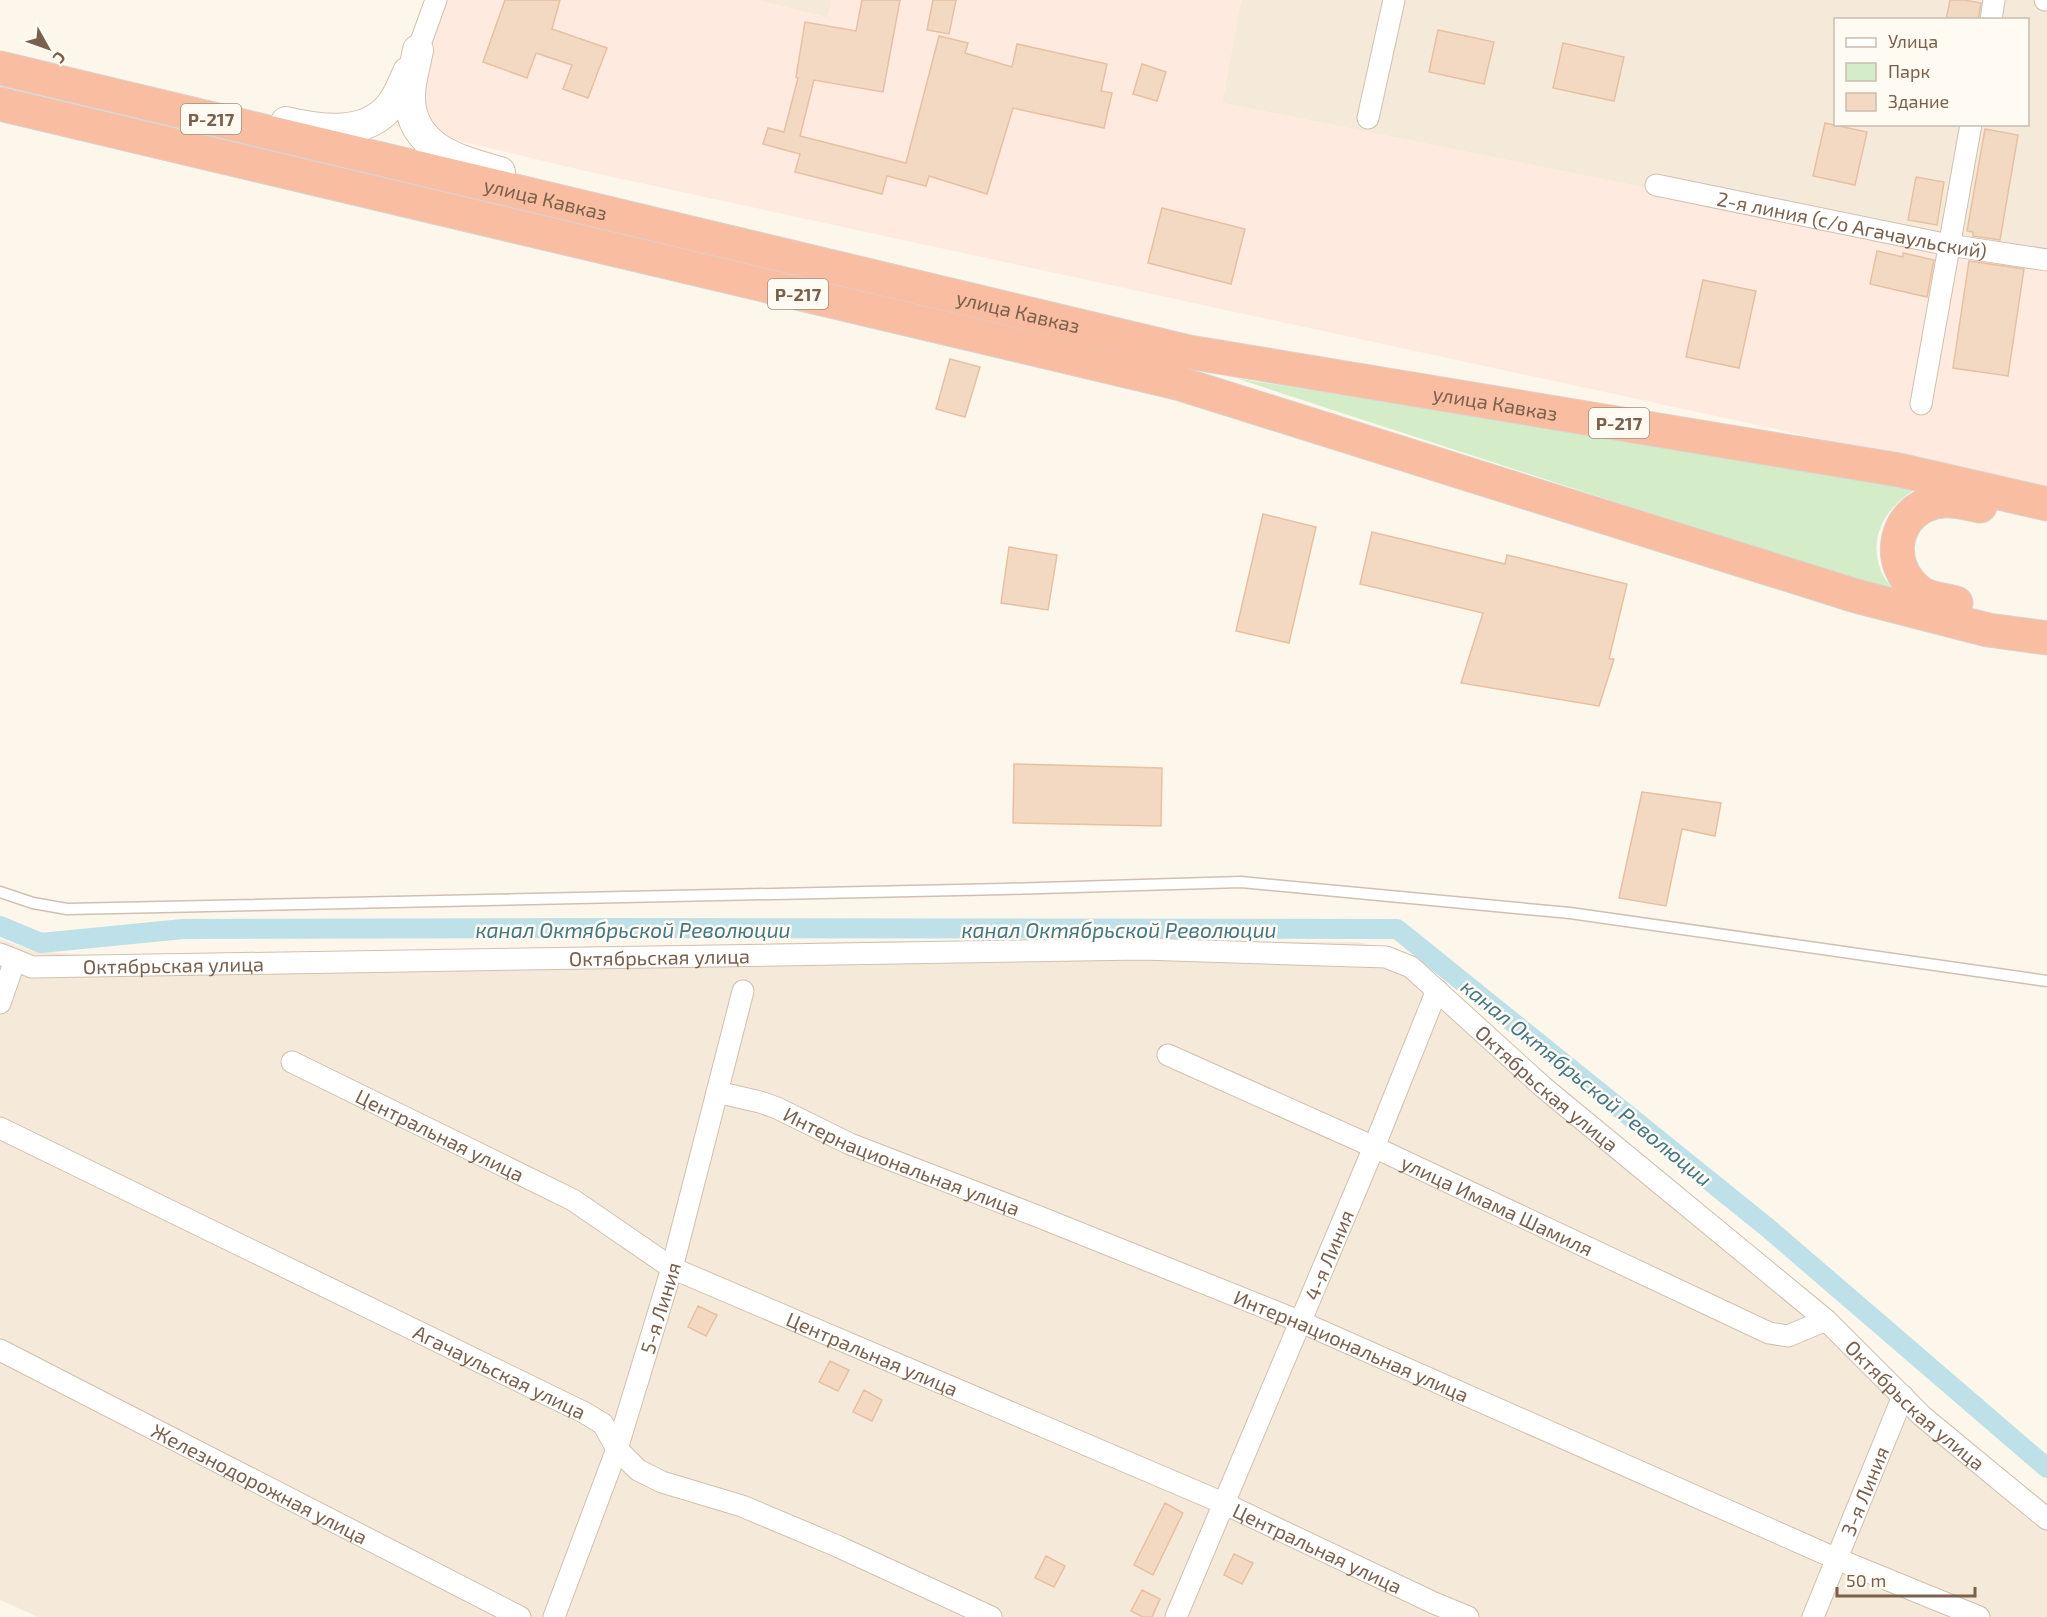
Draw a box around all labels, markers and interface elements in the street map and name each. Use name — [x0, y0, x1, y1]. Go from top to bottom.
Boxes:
north arrow — [18, 18, 78, 78]
legend — [1834, 18, 2029, 126]
text: Улица — [1888, 30, 1938, 52]
text: С — [50, 48, 70, 68]
text: Парк — [1888, 60, 1930, 82]
text: Здание — [1888, 90, 1949, 112]
road number: Р-217 — [181, 104, 241, 134]
street label: улица Кавказ — [481, 172, 610, 225]
street label: 2-я линия (с/о Агачаульский) — [1715, 186, 1989, 263]
road number: Р-217 — [768, 279, 828, 309]
street label: улица Кавказ — [954, 285, 1083, 338]
street label: улица Кавказ — [1431, 381, 1560, 425]
road number: Р-217 — [1589, 408, 1649, 438]
water label: канал Октябрьской Революции — [475, 917, 791, 942]
water label: канал Октябрьской Революции — [961, 917, 1277, 942]
street label: Октябрьская улица — [569, 943, 750, 970]
street label: Октябрьская улица — [83, 951, 264, 978]
water label: канал Октябрьской Революции — [1457, 973, 1717, 1191]
street label: Октябрьская улица — [1471, 1020, 1624, 1156]
street label: Центральная улица — [352, 1083, 528, 1186]
street label: Интернациональная улица — [780, 1101, 1023, 1220]
street label: улица Имама Шамиля — [1397, 1150, 1597, 1261]
street label: 4-я Линия — [1299, 1206, 1358, 1304]
street label: 5-я Линия — [635, 1260, 685, 1356]
street label: Интернациональная улица — [1230, 1284, 1473, 1407]
street label: Центральная улица — [783, 1306, 962, 1401]
street label: Агачаульская улица — [410, 1319, 590, 1424]
street label: Октябрьская улица — [1841, 1335, 1990, 1475]
street label: Железнодорожная улица — [148, 1418, 372, 1549]
street label: 3-я Линия — [1835, 1443, 1893, 1539]
street label: Центральная улица — [1229, 1498, 1406, 1598]
scale bar — [1837, 1560, 1975, 1598]
text: 50 m — [1846, 1569, 1886, 1591]

